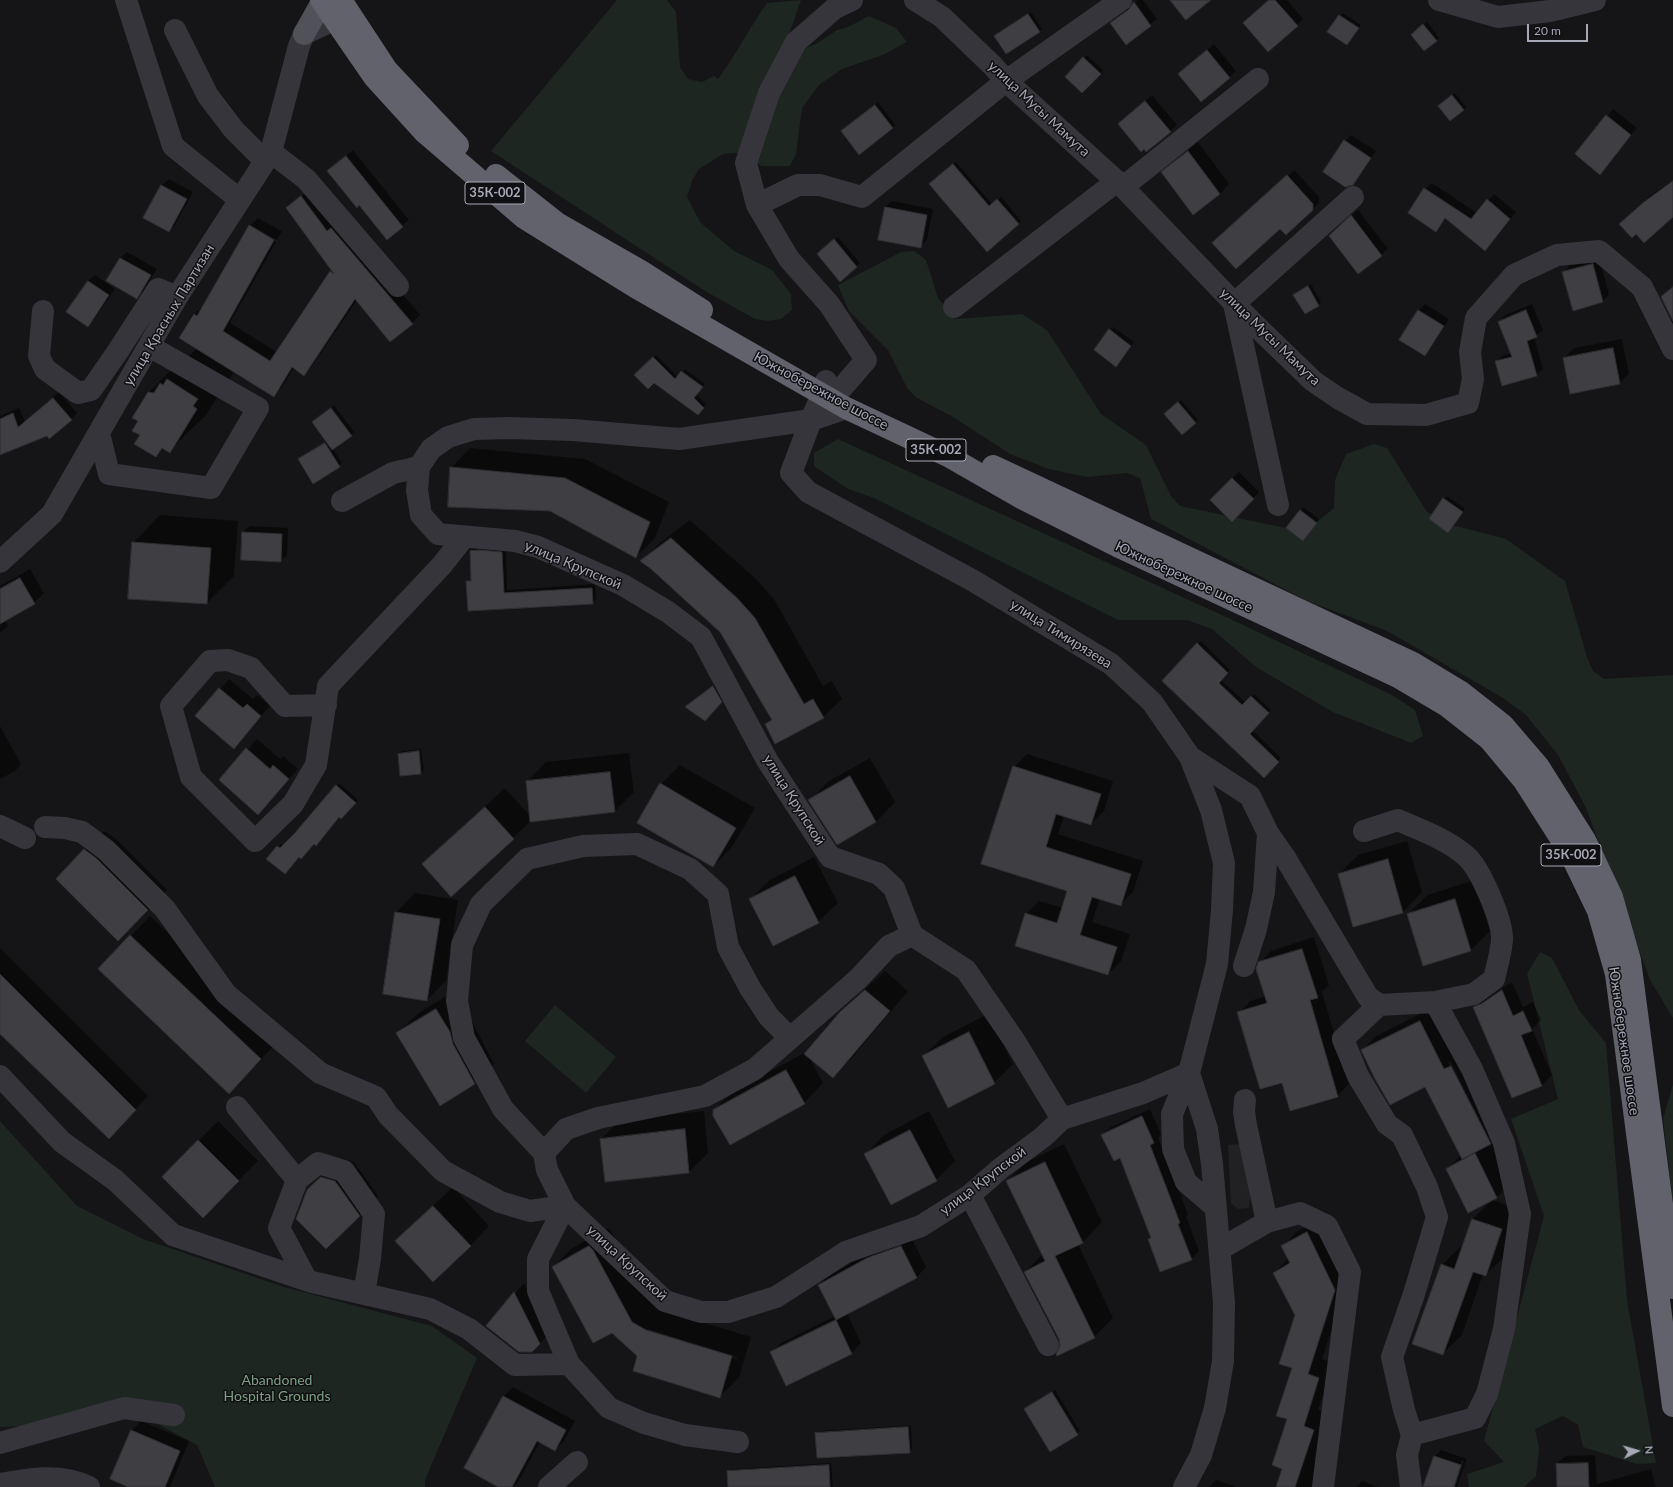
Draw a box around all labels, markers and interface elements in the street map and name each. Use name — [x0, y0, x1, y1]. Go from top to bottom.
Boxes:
scale bar — [1529, 16, 1590, 42]
text: 20 m — [1534, 23, 1561, 38]
street label: улица Мусы Мамута — [985, 58, 1093, 160]
road number: 35К-002 — [465, 182, 525, 204]
street label: улица Красных Партизан — [120, 241, 218, 389]
street label: улица Мусы Мамута — [1216, 285, 1324, 389]
street label: Южнобережное шоссе — [751, 348, 891, 434]
road number: 35К-002 — [906, 439, 966, 461]
street label: улица Крупской — [522, 537, 624, 593]
street label: Южнобережное шоссе — [1113, 538, 1255, 616]
street label: улица Тимирязева — [1007, 596, 1115, 672]
street label: улица Крупской — [759, 752, 829, 848]
road number: 35К-002 — [1541, 844, 1601, 866]
street label: Южнобережное шоссе — [1605, 966, 1643, 1116]
street label: улица Крупской — [937, 1143, 1029, 1219]
street label: улица Крупской — [583, 1222, 671, 1304]
park label: Abandoned Hospital Grounds — [224, 1372, 330, 1404]
north arrow — [1617, 1431, 1657, 1471]
text: N — [1643, 1445, 1656, 1455]

